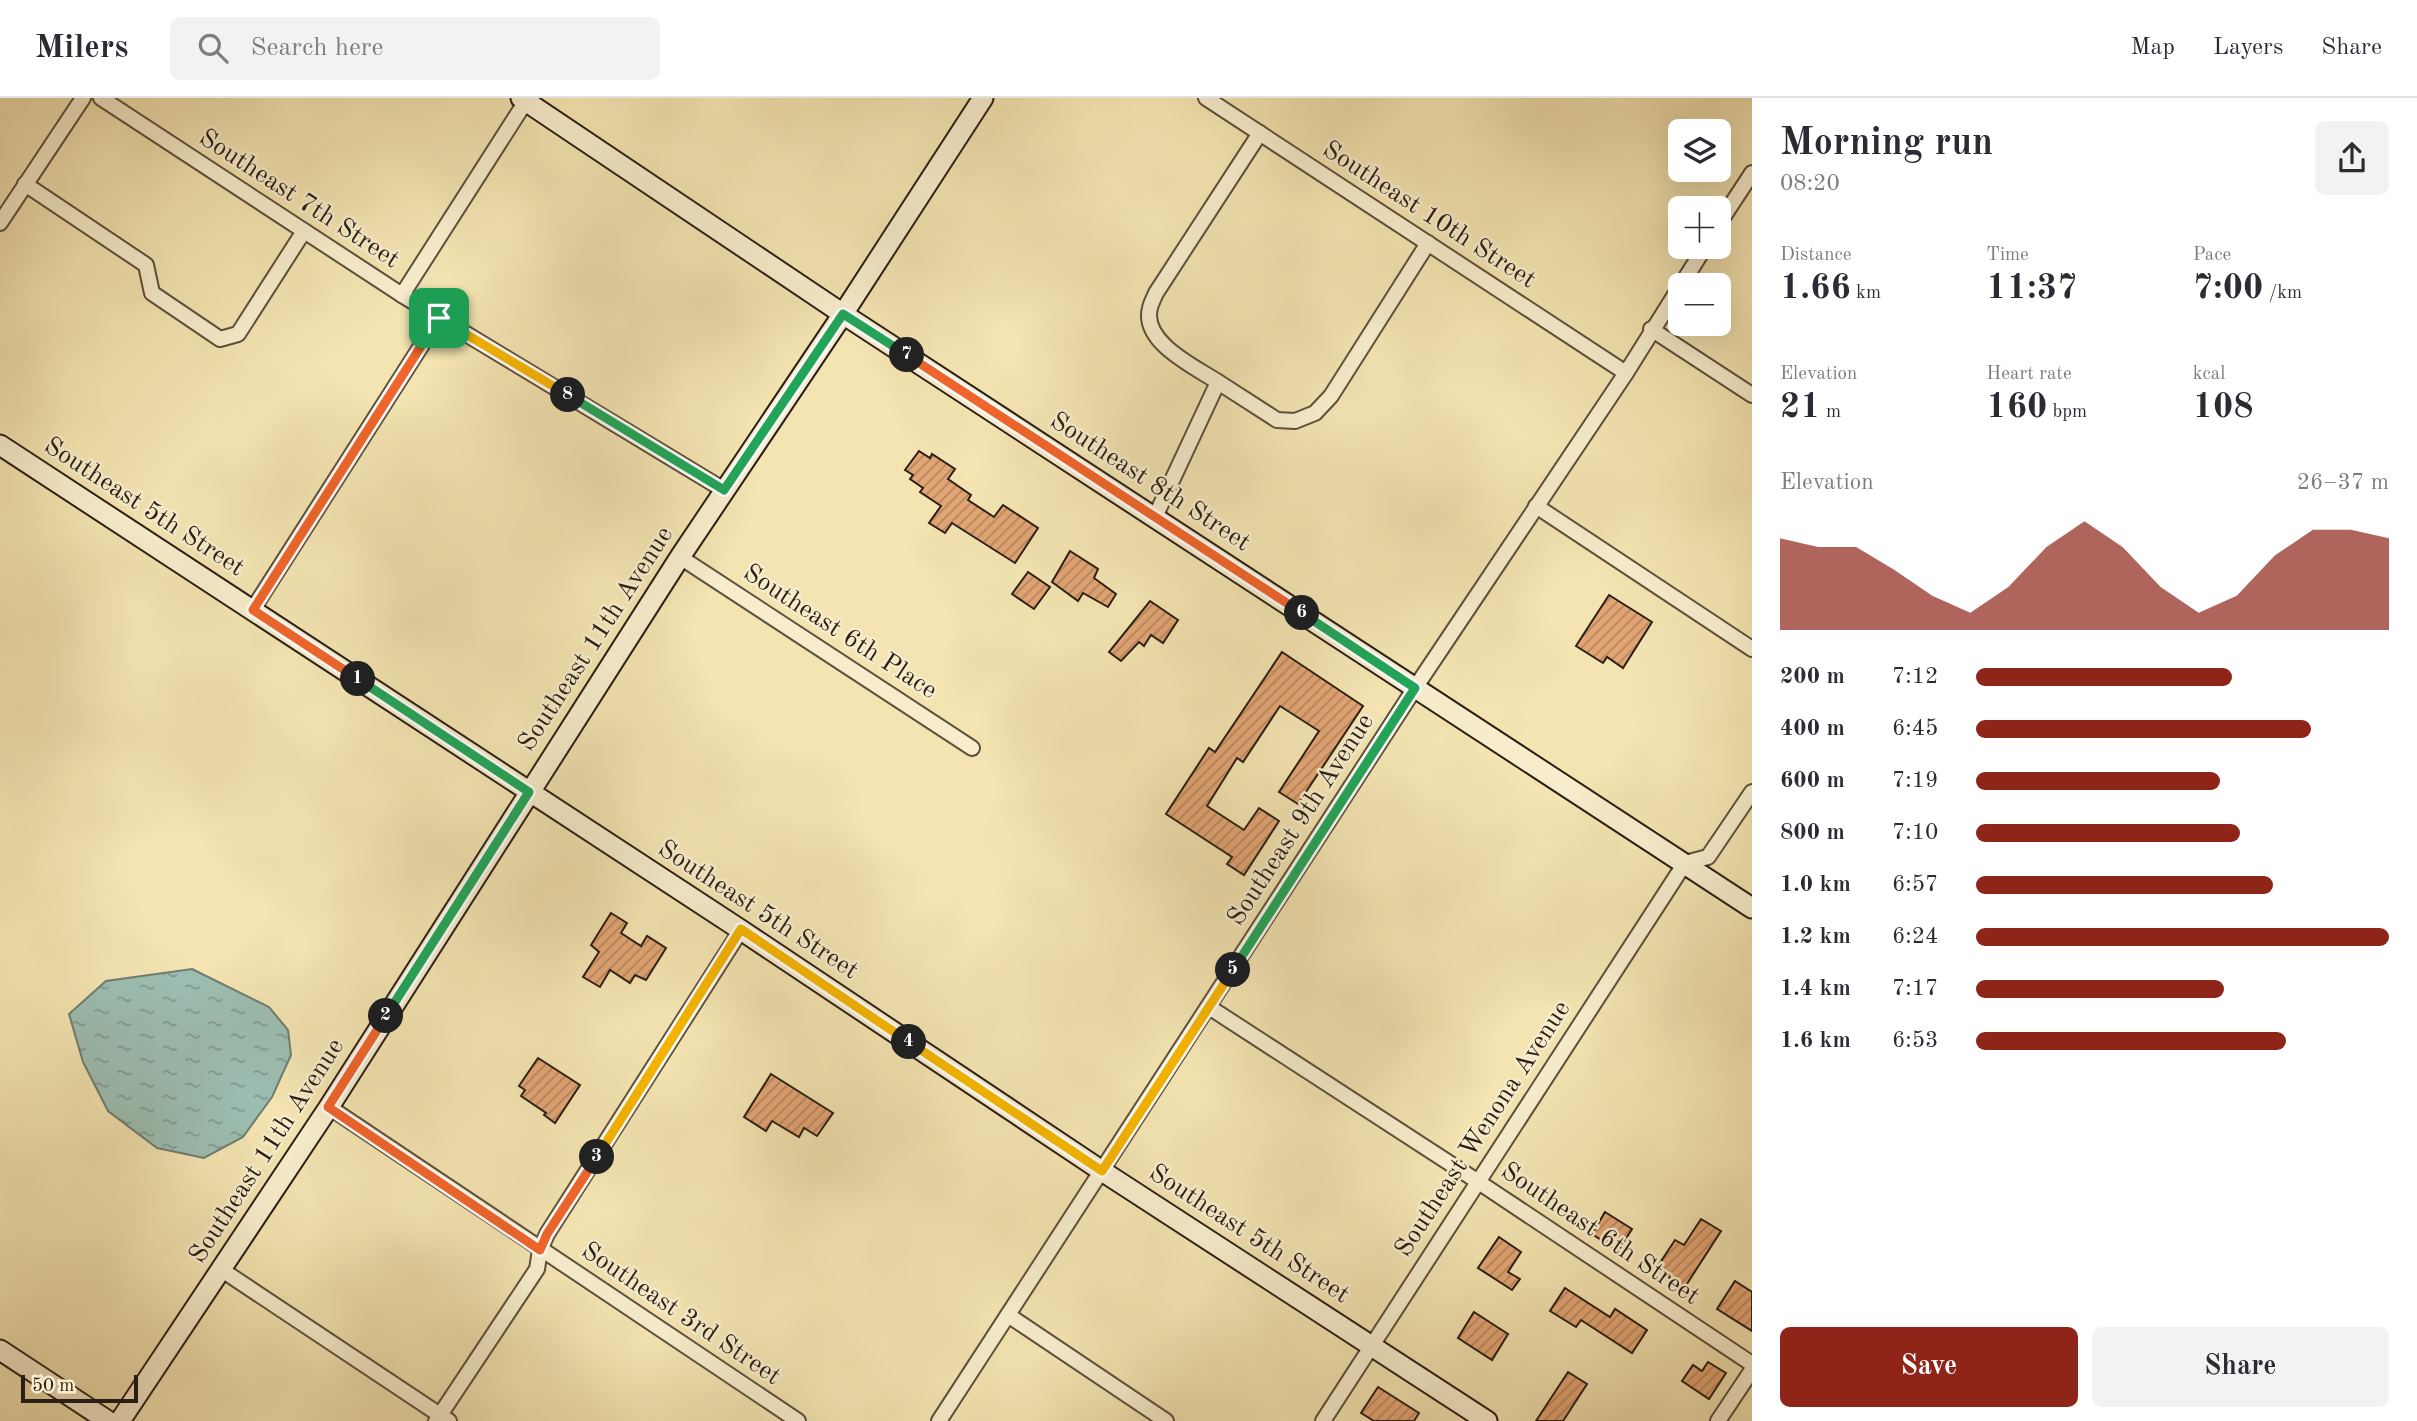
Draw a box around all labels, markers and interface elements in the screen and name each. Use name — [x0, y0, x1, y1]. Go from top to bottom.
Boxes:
search box — [170, 17, 660, 80]
icon: search — [194, 29, 232, 67]
text: Milers — [35, 32, 128, 65]
text: Search here — [250, 35, 383, 61]
text: Map — [2131, 36, 2175, 60]
text: Layers — [2213, 36, 2283, 60]
text: Share — [2321, 36, 2382, 60]
map controls — [1668, 119, 1731, 336]
button: layers — [1668, 119, 1731, 182]
button: share — [2315, 121, 2389, 195]
street label: Southeast 7th Street — [194, 125, 404, 273]
text: Morning run — [1780, 125, 1993, 163]
street label: Southeast 10th Street — [1318, 137, 1540, 293]
text: 08:20 — [1780, 172, 1840, 195]
button: + — [1668, 196, 1731, 259]
text: Distance — [1780, 246, 1852, 265]
text: Time — [1986, 246, 2029, 265]
text: Pace — [2193, 246, 2231, 265]
text: 1.66 — [1780, 271, 1851, 306]
text: 11:37 — [1986, 271, 2077, 306]
text: 7:00 — [2193, 271, 2263, 306]
button: − — [1668, 273, 1731, 336]
text: km — [1851, 284, 1881, 303]
text: /km — [2263, 284, 2302, 303]
pin — [409, 288, 469, 348]
icon: arrive — [420, 299, 458, 337]
pin: 7 — [890, 338, 925, 372]
text: 7 — [901, 345, 912, 364]
text: Elevation — [1780, 365, 1857, 384]
text: Heart rate — [1986, 365, 2072, 384]
text: kcal — [2193, 365, 2225, 384]
pin: 8 — [550, 378, 586, 412]
text: 8 — [562, 385, 573, 404]
text: 21 — [1780, 390, 1821, 425]
text: 160 — [1986, 390, 2047, 425]
text: 108 — [2193, 390, 2254, 425]
text: m — [1821, 403, 1841, 422]
text: bpm — [2047, 403, 2087, 422]
street label: Southeast 8th Street — [1045, 408, 1255, 556]
street label: Southeast 5th Street — [39, 433, 249, 581]
text: Elevation — [1780, 471, 1874, 494]
text: 26–37 m — [2297, 471, 2389, 494]
street label: Southeast 11th Avenue — [514, 522, 678, 756]
street label: Southeast 6th Place — [739, 560, 941, 704]
pin: 6 — [1284, 596, 1320, 630]
text: 6 — [1296, 603, 1307, 622]
pin: 1 — [340, 662, 376, 696]
text: 200 m — [1780, 665, 1845, 688]
text: 7:12 — [1892, 665, 1938, 688]
text: 1 — [352, 669, 363, 688]
street label: Southeast 9th Avenue — [1223, 709, 1379, 931]
text: 400 m — [1780, 717, 1845, 740]
text: 6:45 — [1892, 717, 1938, 740]
text: 600 m — [1780, 769, 1845, 792]
text: 7:19 — [1892, 769, 1938, 792]
text: 800 m — [1780, 821, 1845, 844]
text: 7:10 — [1892, 821, 1938, 844]
street label: Southeast 5th Street — [653, 836, 863, 984]
text: 1.0 km — [1780, 873, 1851, 896]
text: 6:57 — [1892, 873, 1938, 896]
text: 1.2 km — [1780, 925, 1851, 948]
text: 6:24 — [1892, 925, 1938, 948]
pin: 5 — [1216, 952, 1250, 988]
text: 5 — [1227, 960, 1238, 979]
text: 1.4 km — [1780, 977, 1851, 1000]
text: 7:17 — [1892, 977, 1938, 1000]
street label: Southeast Wenona Avenue — [1391, 996, 1575, 1262]
pin: 2 — [368, 998, 404, 1034]
text: 2 — [380, 1006, 391, 1025]
pin: 4 — [892, 1024, 926, 1060]
text: 1.6 km — [1780, 1029, 1851, 1052]
text: 6:53 — [1892, 1029, 1938, 1052]
text: 4 — [903, 1032, 914, 1051]
street label: Southeast 11th Avenue — [185, 1034, 349, 1268]
pin: 3 — [580, 1140, 614, 1174]
text: 3 — [591, 1147, 602, 1166]
street label: Southeast 6th Street — [1496, 1158, 1704, 1310]
street label: Southeast 5th Street — [1144, 1160, 1354, 1308]
street label: Southeast 3rd Street — [577, 1238, 785, 1390]
button: Save — [1780, 1327, 2078, 1407]
button: Share — [2092, 1327, 2389, 1407]
scale bar — [21, 1372, 138, 1404]
text: 50 m — [32, 1377, 74, 1396]

